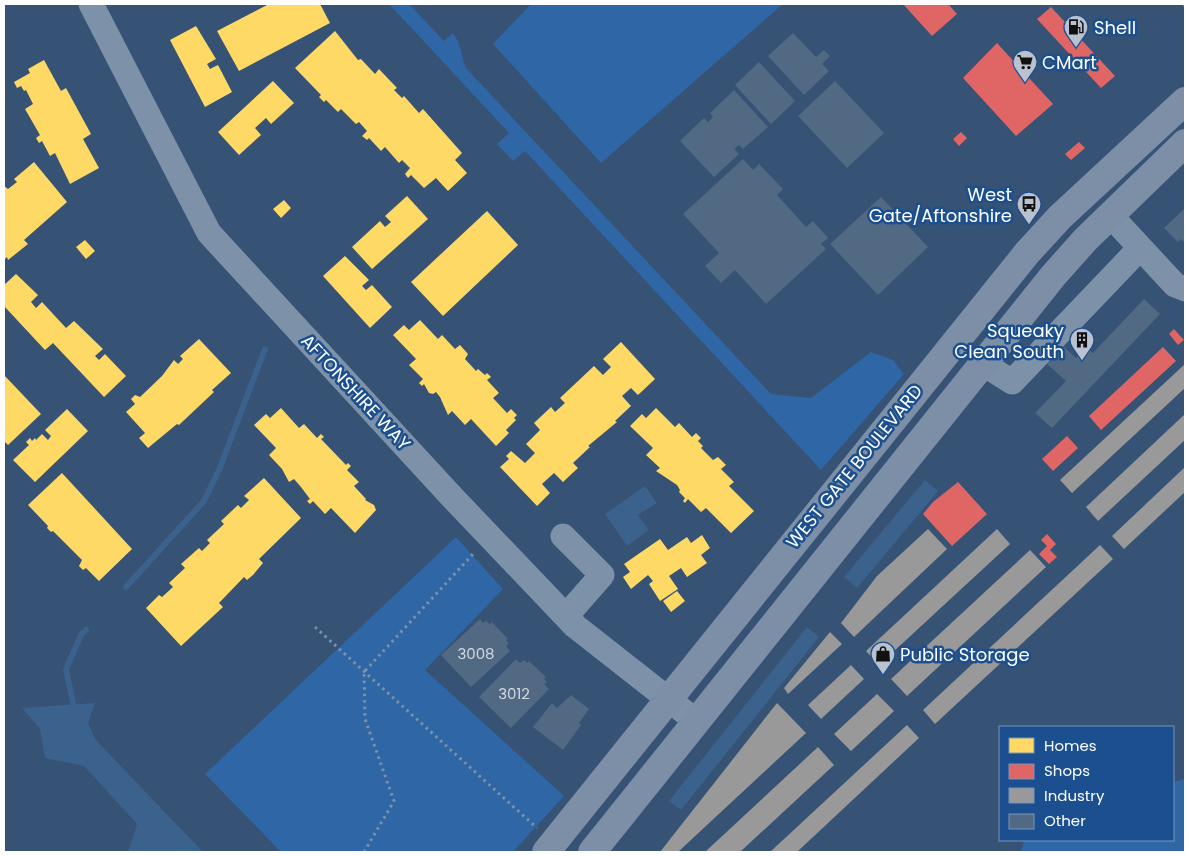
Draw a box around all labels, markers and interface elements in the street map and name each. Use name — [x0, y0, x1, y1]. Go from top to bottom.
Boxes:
fuel station icon: Shell — [1063, 14, 1089, 48]
place label: Shell — [1094, 15, 1136, 40]
supermarket icon: CMart — [1012, 49, 1038, 83]
place label: CMart — [1042, 50, 1097, 75]
place label: West Gate/Aftonshire — [869, 182, 1012, 228]
bus stop icon: West Gate/Aftonshire — [1016, 191, 1042, 225]
place label: Squeaky Clean South — [954, 318, 1064, 364]
building icon: Squeaky Clean South — [1069, 327, 1095, 361]
street label: AFTONSHIRE WAY — [296, 328, 417, 456]
street label: WEST GATE BOULEVARD — [780, 379, 928, 553]
shop icon: Public Storage — [870, 641, 896, 675]
place label: Public Storage — [900, 642, 1030, 667]
house number: 3008 — [457, 643, 495, 664]
house number: 3012 — [498, 683, 530, 704]
legend — [999, 726, 1174, 841]
text: Homes — [1044, 735, 1097, 756]
text: Shops — [1044, 760, 1090, 781]
text: Industry — [1044, 785, 1105, 806]
text: Other — [1044, 810, 1086, 831]

